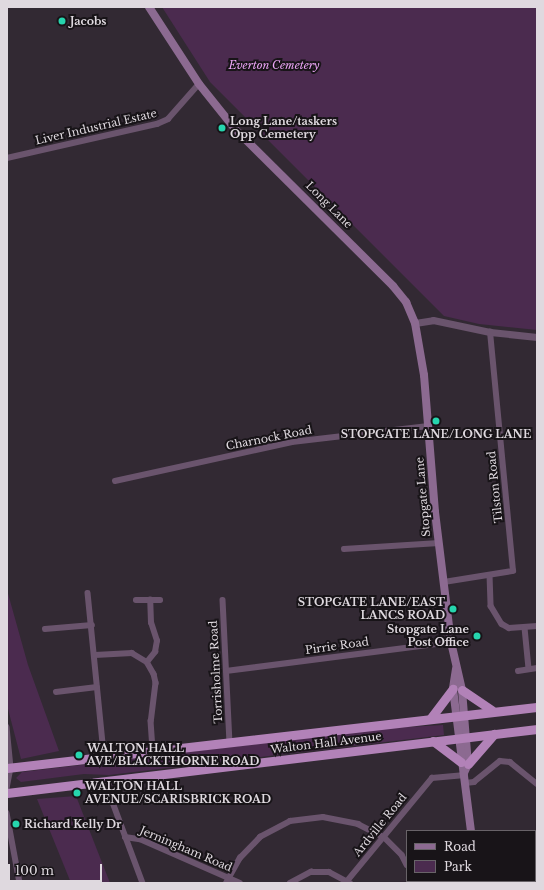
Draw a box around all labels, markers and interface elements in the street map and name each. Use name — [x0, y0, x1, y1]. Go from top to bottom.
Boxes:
place label: Jacobs — [70, 14, 106, 28]
marker: Jacobs — [57, 16, 67, 26]
park label: Everton Cemetery — [228, 58, 320, 72]
street label: Liver Industrial Estate — [34, 107, 158, 147]
place label: Long Lane/taskers Opp Cemetery — [230, 115, 337, 141]
marker: Long Lane/taskers Opp Cemetery — [217, 123, 227, 133]
street label: Long Lane — [303, 179, 355, 231]
marker: STOPGATE LANE/LONG LANE — [431, 416, 441, 426]
street label: Charnock Road — [225, 423, 313, 453]
place label: STOPGATE LANE/LONG LANE — [341, 427, 531, 441]
street label: Tilston Road — [485, 450, 505, 524]
street label: Stopgate Lane — [413, 457, 433, 537]
place label: STOPGATE LANE/EAST LANCS ROAD — [298, 596, 445, 622]
marker: STOPGATE LANE/EAST LANCS ROAD — [448, 604, 458, 614]
street label: Torrisholme Road — [207, 620, 225, 724]
place label: Stopgate Lane Post Office — [387, 623, 469, 649]
marker: Stopgate Lane Post Office — [472, 631, 482, 641]
street label: Pirrie Road — [304, 635, 370, 657]
street label: Walton Hall Avenue — [270, 730, 382, 756]
place label: WALTON HALL AVE/BLACKTHORNE ROAD — [87, 742, 259, 768]
marker: WALTON HALL AVE/BLACKTHORNE ROAD — [74, 750, 84, 760]
place label: WALTON HALL AVENUE/SCARISBRICK ROAD — [85, 780, 271, 806]
marker: WALTON HALL AVENUE/SCARISBRICK ROAD — [72, 788, 82, 798]
street label: Ardville Road — [351, 791, 409, 859]
place label: Richard Kelly Dr — [24, 817, 122, 831]
marker: Richard Kelly Dr — [11, 819, 21, 829]
street label: Jerningham Road — [138, 824, 234, 874]
legend — [406, 830, 536, 882]
text: Road — [444, 839, 476, 854]
scale bar — [10, 856, 104, 882]
text: Park — [444, 859, 472, 874]
text: 100 m — [15, 863, 54, 878]

